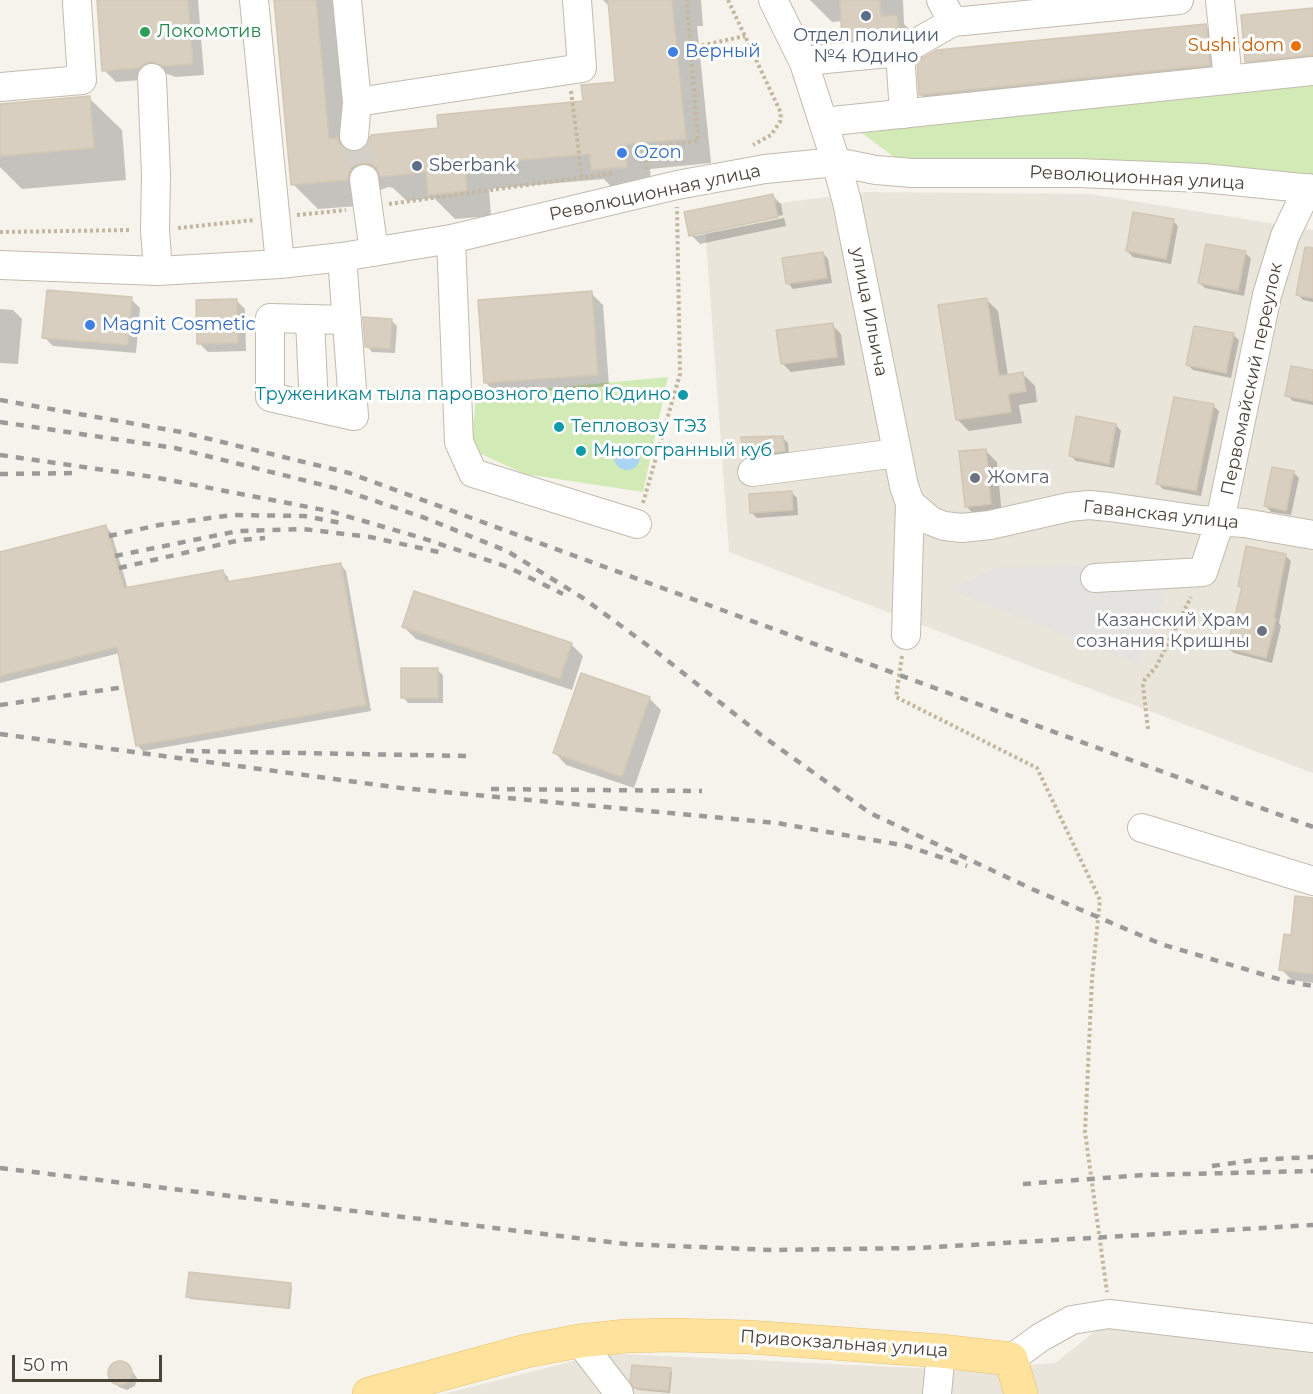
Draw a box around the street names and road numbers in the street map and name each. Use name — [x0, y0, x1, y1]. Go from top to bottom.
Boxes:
street label: Революционная улица — [547, 160, 763, 226]
street label: Революционная улица — [1029, 162, 1245, 194]
street label: улица Ильича — [846, 246, 892, 378]
street label: Первомайский переулок — [1217, 261, 1287, 497]
street label: Гаванская улица — [1082, 496, 1240, 534]
street label: Привокзальная улица — [739, 1326, 949, 1362]

